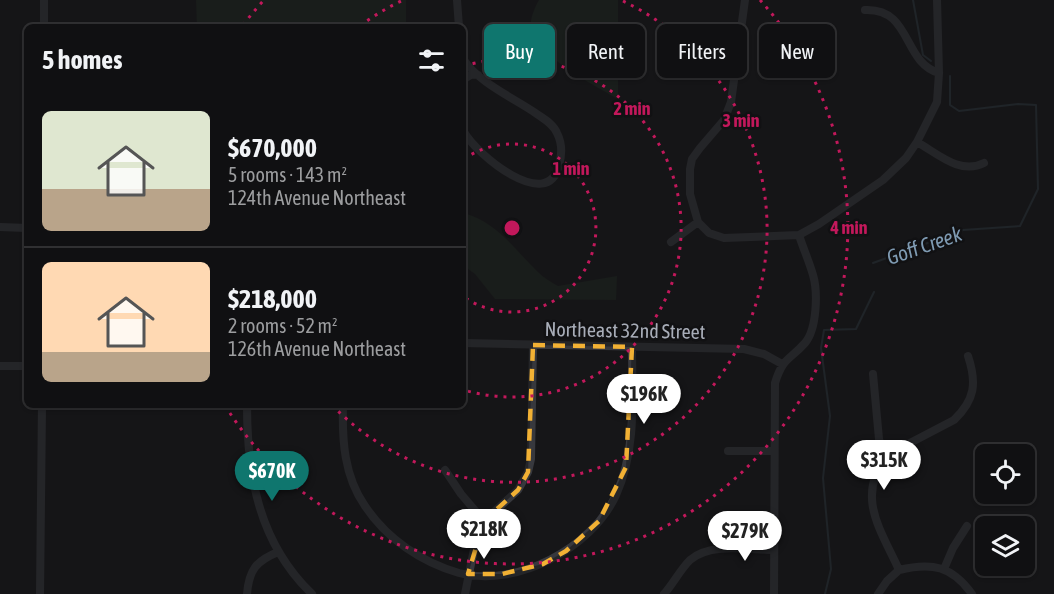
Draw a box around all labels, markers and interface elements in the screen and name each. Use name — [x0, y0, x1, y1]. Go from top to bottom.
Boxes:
chip: Buy — [484, 24, 555, 78]
chip: Rent — [567, 24, 645, 78]
chip: Filters — [657, 24, 747, 78]
chip: New — [759, 24, 835, 78]
icon: filters — [415, 44, 448, 77]
text: 5 homes — [42, 45, 122, 75]
text: 2 min — [614, 98, 651, 119]
text: 3 min — [723, 110, 760, 131]
text: $670,000 — [228, 133, 317, 163]
icon: home — [90, 135, 162, 207]
text: 1 min — [553, 158, 590, 179]
text: 5 rooms · 143 m² — [228, 163, 347, 186]
text: 124th Avenue Northeast — [228, 186, 406, 209]
text: 4 min — [830, 217, 868, 238]
centre of rings — [502, 218, 522, 238]
water label: Goff Creek — [883, 221, 966, 269]
text: $218,000 — [228, 284, 317, 314]
icon: home — [90, 286, 162, 358]
text: 2 rooms · 52 m² — [228, 314, 338, 337]
street label: Northeast 32nd Street — [544, 317, 706, 343]
text: 126th Avenue Northeast — [228, 337, 406, 360]
pin: $196K — [602, 374, 686, 425]
text: $196K — [621, 382, 667, 405]
pin: $315K — [842, 440, 926, 491]
map controls — [975, 444, 1035, 576]
button: locate — [975, 444, 1035, 504]
text: $315K — [861, 448, 907, 471]
pin: $670K — [230, 451, 314, 502]
text: $670K — [249, 459, 295, 482]
pin: $218K — [442, 509, 526, 560]
pin: $279K — [703, 511, 787, 562]
button: layers — [975, 516, 1035, 576]
text: $218K — [461, 517, 507, 540]
text: $279K — [722, 519, 768, 542]

